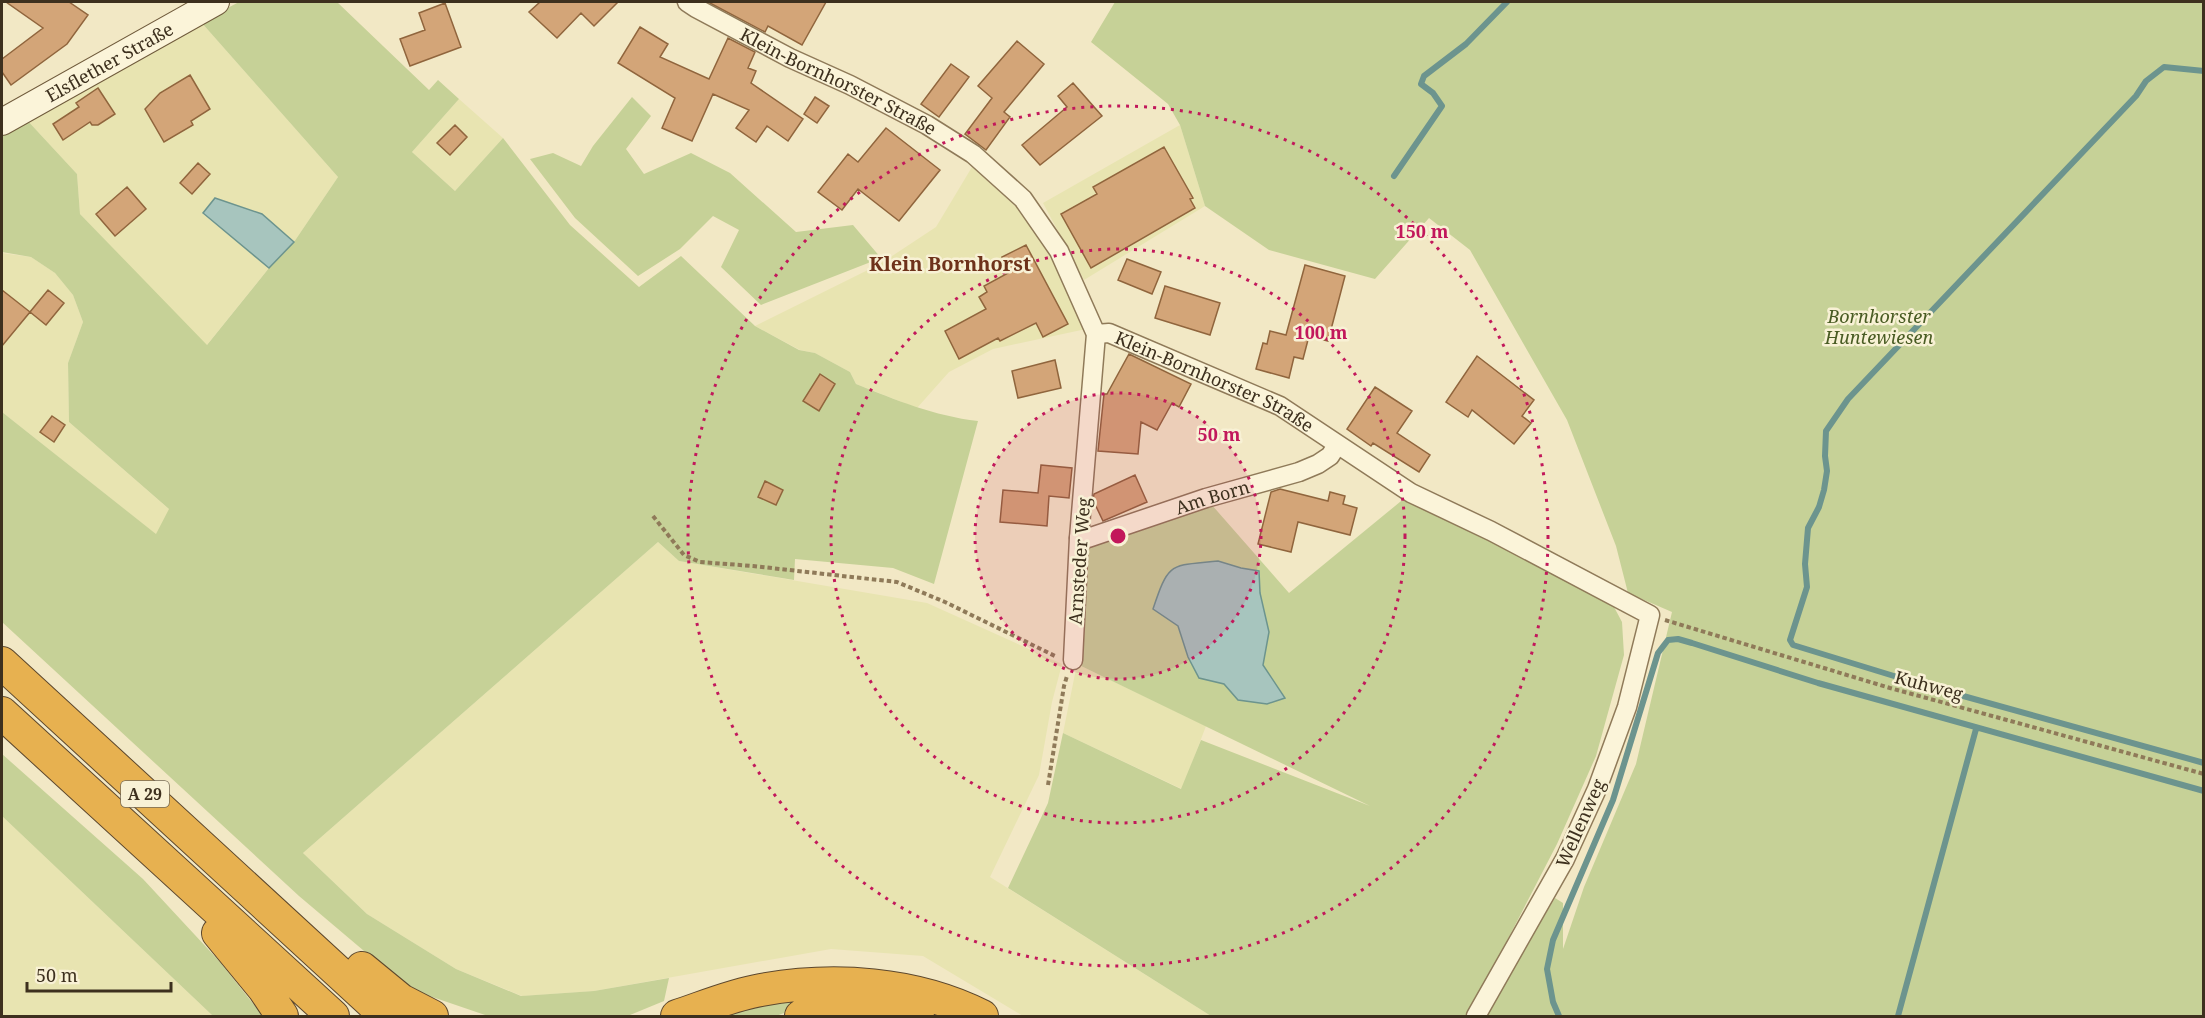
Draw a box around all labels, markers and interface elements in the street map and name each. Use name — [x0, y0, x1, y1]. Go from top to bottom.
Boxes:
street label: Elsflether Straße — [41, 16, 177, 107]
street label: Klein-Bornhorster Straße — [736, 22, 941, 140]
text: 150 m — [1396, 219, 1449, 243]
district label: Klein Bornhorst — [869, 250, 1031, 277]
park label: Bornhorster Huntewiesen — [1824, 304, 1933, 349]
text: 100 m — [1295, 320, 1348, 344]
street label: Klein-Bornhorster Straße — [1111, 325, 1318, 437]
text: 50 m — [1198, 422, 1241, 446]
street label: Am Born — [1172, 474, 1253, 520]
street label: Arnsteder Weg — [1063, 496, 1095, 626]
centre of rings — [1108, 526, 1128, 546]
street label: Kuhweg — [1892, 664, 1966, 706]
street label: Wellenweg — [1550, 775, 1610, 871]
road number: A 29 — [121, 781, 169, 807]
scale bar — [27, 955, 171, 993]
text: 50 m — [36, 963, 78, 987]

